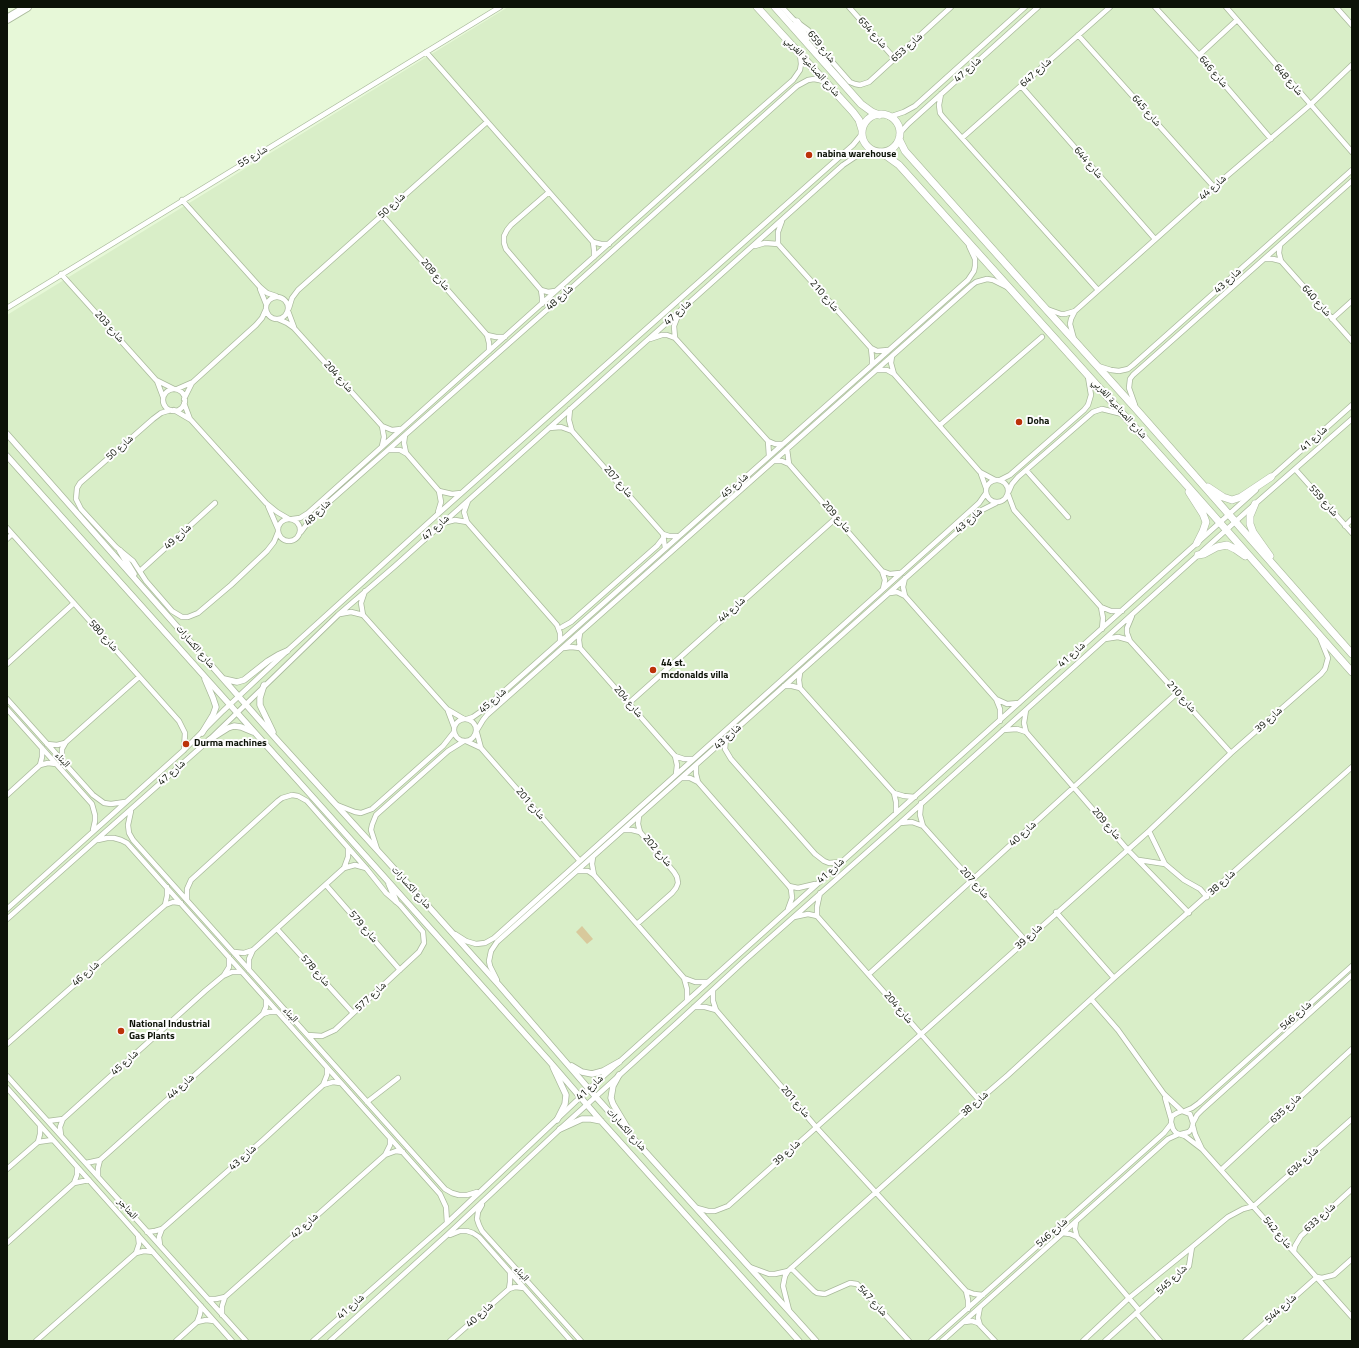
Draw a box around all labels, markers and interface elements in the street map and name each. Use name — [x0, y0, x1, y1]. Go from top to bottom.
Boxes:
street label: شارع 654 — [855, 15, 889, 51]
street label: شارع 659 — [804, 28, 838, 66]
street label: شارع 653 — [889, 31, 925, 65]
street label: شارع الصناعية الغربي — [782, 35, 842, 99]
street label: شارع 646 — [1196, 54, 1230, 90]
street label: شارع 47 — [952, 55, 984, 85]
street label: شارع 647 — [1018, 56, 1054, 90]
street label: شارع 648 — [1271, 62, 1305, 98]
street label: شارع 645 — [1129, 93, 1163, 129]
street label: شارع 55 — [236, 144, 270, 170]
street label: شارع 644 — [1071, 145, 1105, 181]
place label: nabina warehouse — [817, 149, 896, 161]
marker: nabina warehouse — [804, 150, 814, 160]
street label: شارع 44 — [1197, 173, 1229, 203]
street label: شارع 50 — [376, 191, 408, 221]
street label: شارع 208 — [418, 257, 452, 293]
street label: شارع 43 — [1212, 266, 1244, 296]
street label: شارع 210 — [807, 278, 841, 314]
street label: شارع 48 — [544, 283, 576, 313]
street label: شارع 640 — [1299, 283, 1333, 319]
street label: شارع 47 — [662, 298, 694, 328]
street label: شارع 203 — [92, 309, 126, 345]
street label: شارع 204 — [321, 359, 355, 395]
street label: شارع الصناعية الغربي — [1089, 377, 1149, 441]
place label: Doha — [1027, 416, 1049, 428]
marker: Doha — [1014, 417, 1024, 427]
street label: شارع 41 — [1298, 424, 1330, 454]
street label: شارع 50 — [104, 433, 136, 463]
street label: شارع 207 — [601, 464, 635, 500]
street label: شارع 45 — [719, 471, 751, 501]
street label: شارع 559 — [1306, 483, 1340, 519]
street label: شارع 48 — [302, 497, 334, 529]
street label: شارع 209 — [819, 499, 853, 535]
street label: شارع 43 — [953, 506, 985, 536]
street label: شارع 47 — [420, 513, 452, 543]
street label: شارع 49 — [162, 522, 194, 552]
street label: شارع 44 — [716, 595, 748, 625]
street label: شارع 580 — [86, 618, 120, 654]
street label: شارع الكسارات — [173, 623, 217, 671]
street label: شارع 41 — [1056, 640, 1088, 670]
place label: 44 st. mcdonalds villa — [661, 658, 728, 682]
marker: 44 st. mcdonalds villa — [648, 665, 658, 675]
street label: شارع 210 — [1164, 679, 1198, 715]
street label: شارع 204 — [611, 684, 645, 720]
street label: شارع 45 — [477, 686, 509, 716]
street label: شارع 39 — [1253, 705, 1285, 735]
street label: شارع 43 — [712, 722, 744, 752]
place label: Durma machines — [194, 738, 267, 750]
marker: Durma machines — [181, 739, 191, 749]
street label: البناء — [52, 750, 72, 770]
street label: شارع 47 — [156, 758, 188, 788]
street label: شارع 201 — [513, 786, 547, 822]
street label: شارع 209 — [1089, 806, 1123, 842]
street label: شارع 40 — [1007, 819, 1039, 849]
street label: شارع 202 — [640, 833, 674, 869]
street label: شارع 41 — [815, 856, 847, 886]
street label: شارع الكسارات — [389, 864, 433, 912]
street label: شارع 207 — [957, 865, 991, 901]
street label: شارع 38 — [1206, 868, 1238, 898]
street label: شارع 579 — [346, 909, 380, 945]
street label: شارع 39 — [1013, 922, 1045, 952]
street label: شارع 578 — [298, 953, 332, 989]
street label: شارع 46 — [70, 959, 102, 989]
street label: شارع 577 — [353, 980, 389, 1014]
street label: شارع 204 — [881, 990, 915, 1026]
street label: شارع 546 — [1278, 999, 1314, 1033]
street label: البناء — [280, 1005, 300, 1025]
place label: National Industrial Gas Plants — [129, 1019, 210, 1042]
marker: National Industrial Gas Plants — [116, 1026, 126, 1036]
street label: شارع 45 — [109, 1048, 141, 1078]
street label: شارع 44 — [165, 1072, 197, 1102]
street label: شارع 41 — [574, 1073, 606, 1103]
street label: شارع 201 — [778, 1084, 812, 1120]
street label: شارع 38 — [959, 1089, 991, 1119]
street label: شارع 635 — [1268, 1092, 1304, 1126]
street label: شارع الكسارات — [604, 1106, 648, 1154]
street label: شارع 39 — [771, 1138, 803, 1168]
street label: شارع 43 — [227, 1143, 259, 1173]
street label: شارع 634 — [1285, 1145, 1321, 1179]
street label: المناجر — [114, 1196, 140, 1222]
street label: شارع 633 — [1302, 1201, 1338, 1235]
street label: شارع 42 — [289, 1211, 321, 1241]
street label: شارع 542 — [1260, 1215, 1294, 1251]
street label: شارع 546 — [1034, 1216, 1070, 1250]
street label: شارع 545 — [1154, 1262, 1190, 1298]
street label: البناء — [511, 1264, 531, 1284]
street label: شارع 547 — [855, 1283, 889, 1319]
street label: شارع 41 — [335, 1292, 367, 1322]
street label: شارع 544 — [1263, 1292, 1299, 1326]
street label: شارع 40 — [464, 1300, 496, 1330]

